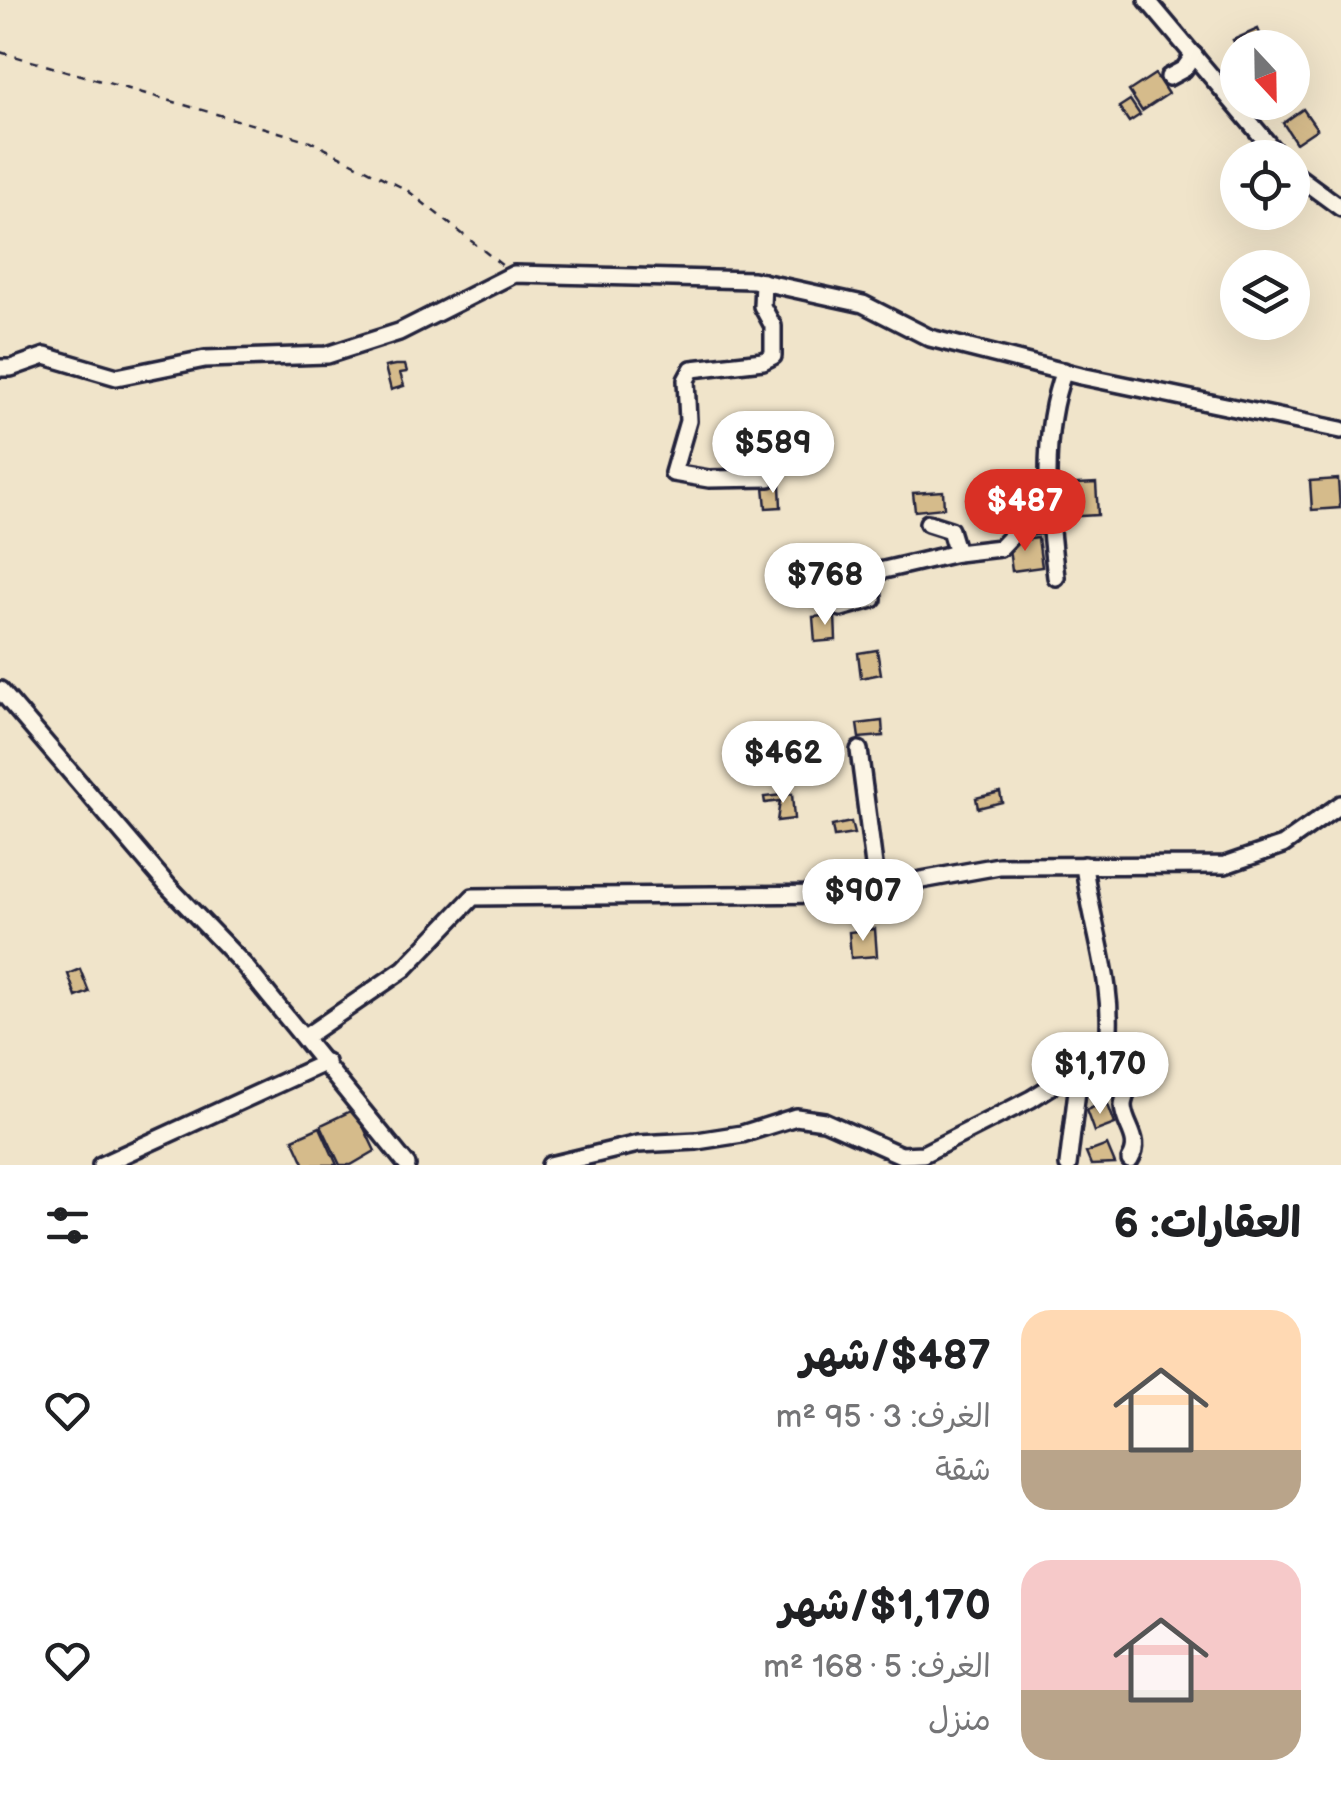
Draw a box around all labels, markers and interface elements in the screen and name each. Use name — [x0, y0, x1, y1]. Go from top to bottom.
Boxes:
north arrow — [1220, 30, 1310, 120]
map controls — [1220, 30, 1310, 340]
button: locate — [1220, 140, 1310, 230]
button: layers — [1220, 250, 1310, 340]
pin: $589 — [714, 411, 832, 496]
text: $589 — [734, 424, 812, 463]
pin: $487 — [966, 469, 1084, 554]
text: $487 — [987, 482, 1063, 521]
pin: $768 — [766, 543, 884, 628]
text: $768 — [786, 556, 864, 595]
pin: $462 — [724, 721, 842, 806]
text: $462 — [744, 734, 822, 773]
pin: $907 — [804, 859, 922, 944]
text: $907 — [824, 872, 902, 911]
pin: $1,170 — [1019, 1032, 1181, 1117]
text: $1,170 — [1054, 1045, 1146, 1084]
icon: filters — [40, 1198, 95, 1253]
text: العقارات: 6 — [1113, 1199, 1301, 1250]
text: $487/شهر — [800, 1331, 991, 1382]
icon: home — [1101, 1350, 1221, 1470]
icon: heart — [40, 1383, 95, 1438]
text: الغرف: 3 · 95 m² — [776, 1398, 991, 1437]
text: شقة — [935, 1451, 991, 1490]
text: $1,170/شهر — [779, 1581, 991, 1632]
icon: home — [1101, 1600, 1221, 1720]
icon: heart — [40, 1633, 95, 1688]
text: الغرف: 5 · 168 m² — [763, 1648, 991, 1687]
text: منزل — [928, 1701, 991, 1740]

